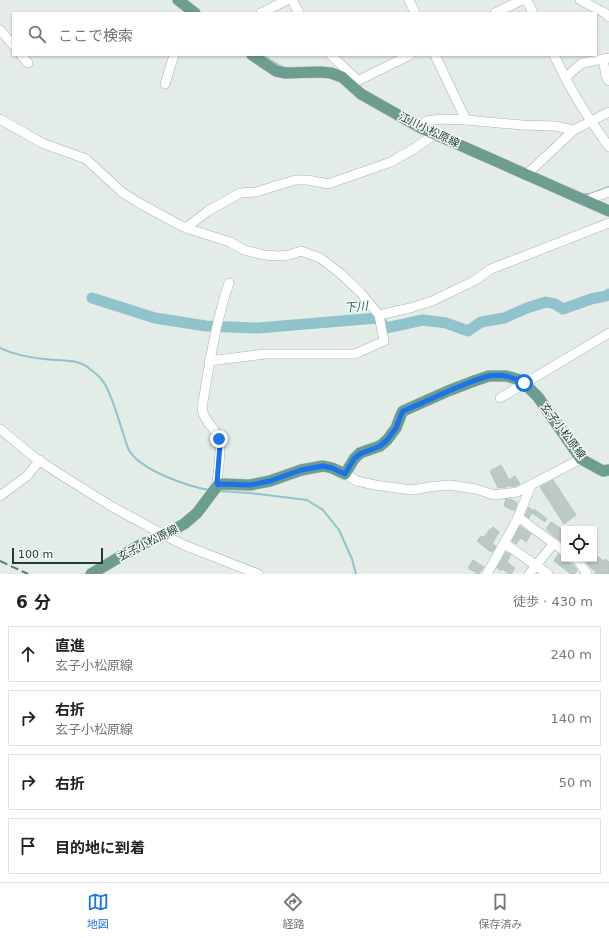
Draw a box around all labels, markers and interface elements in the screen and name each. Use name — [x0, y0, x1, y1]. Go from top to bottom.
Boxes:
search box — [12, 12, 597, 56]
icon: search — [26, 23, 48, 45]
text: ここで検索 — [58, 27, 133, 45]
street label: 江川小松原線 — [396, 110, 462, 150]
water label: 下川 — [343, 299, 371, 315]
route start — [515, 374, 533, 392]
street label: 玄子小松原線 — [538, 401, 588, 461]
route end — [210, 430, 228, 448]
street label: 玄子小松原線 — [116, 522, 180, 564]
map controls — [561, 526, 597, 562]
button: locate — [561, 526, 597, 562]
scale bar — [12, 546, 103, 565]
text: 100 m — [18, 548, 53, 561]
text: 6 分 — [16, 592, 51, 612]
text: 徒歩 · 430 m — [513, 594, 593, 609]
text: 直進 — [55, 637, 85, 655]
icon: ahead — [17, 643, 39, 665]
text: 240 m — [550, 647, 592, 662]
text: 玄子小松原線 — [55, 658, 133, 673]
text: 右折 — [55, 701, 85, 719]
icon: right — [17, 707, 39, 729]
text: 140 m — [550, 711, 592, 726]
text: 玄子小松原線 — [55, 722, 133, 737]
icon: right — [17, 771, 39, 793]
text: 右折 — [55, 775, 85, 793]
text: 50 m — [559, 775, 592, 790]
icon: arrive — [17, 835, 39, 857]
text: 目的地に到着 — [55, 839, 145, 857]
tab: 地図 — [87, 891, 109, 931]
tab: 経路 — [282, 891, 304, 931]
tab: 保存済み — [478, 891, 522, 931]

